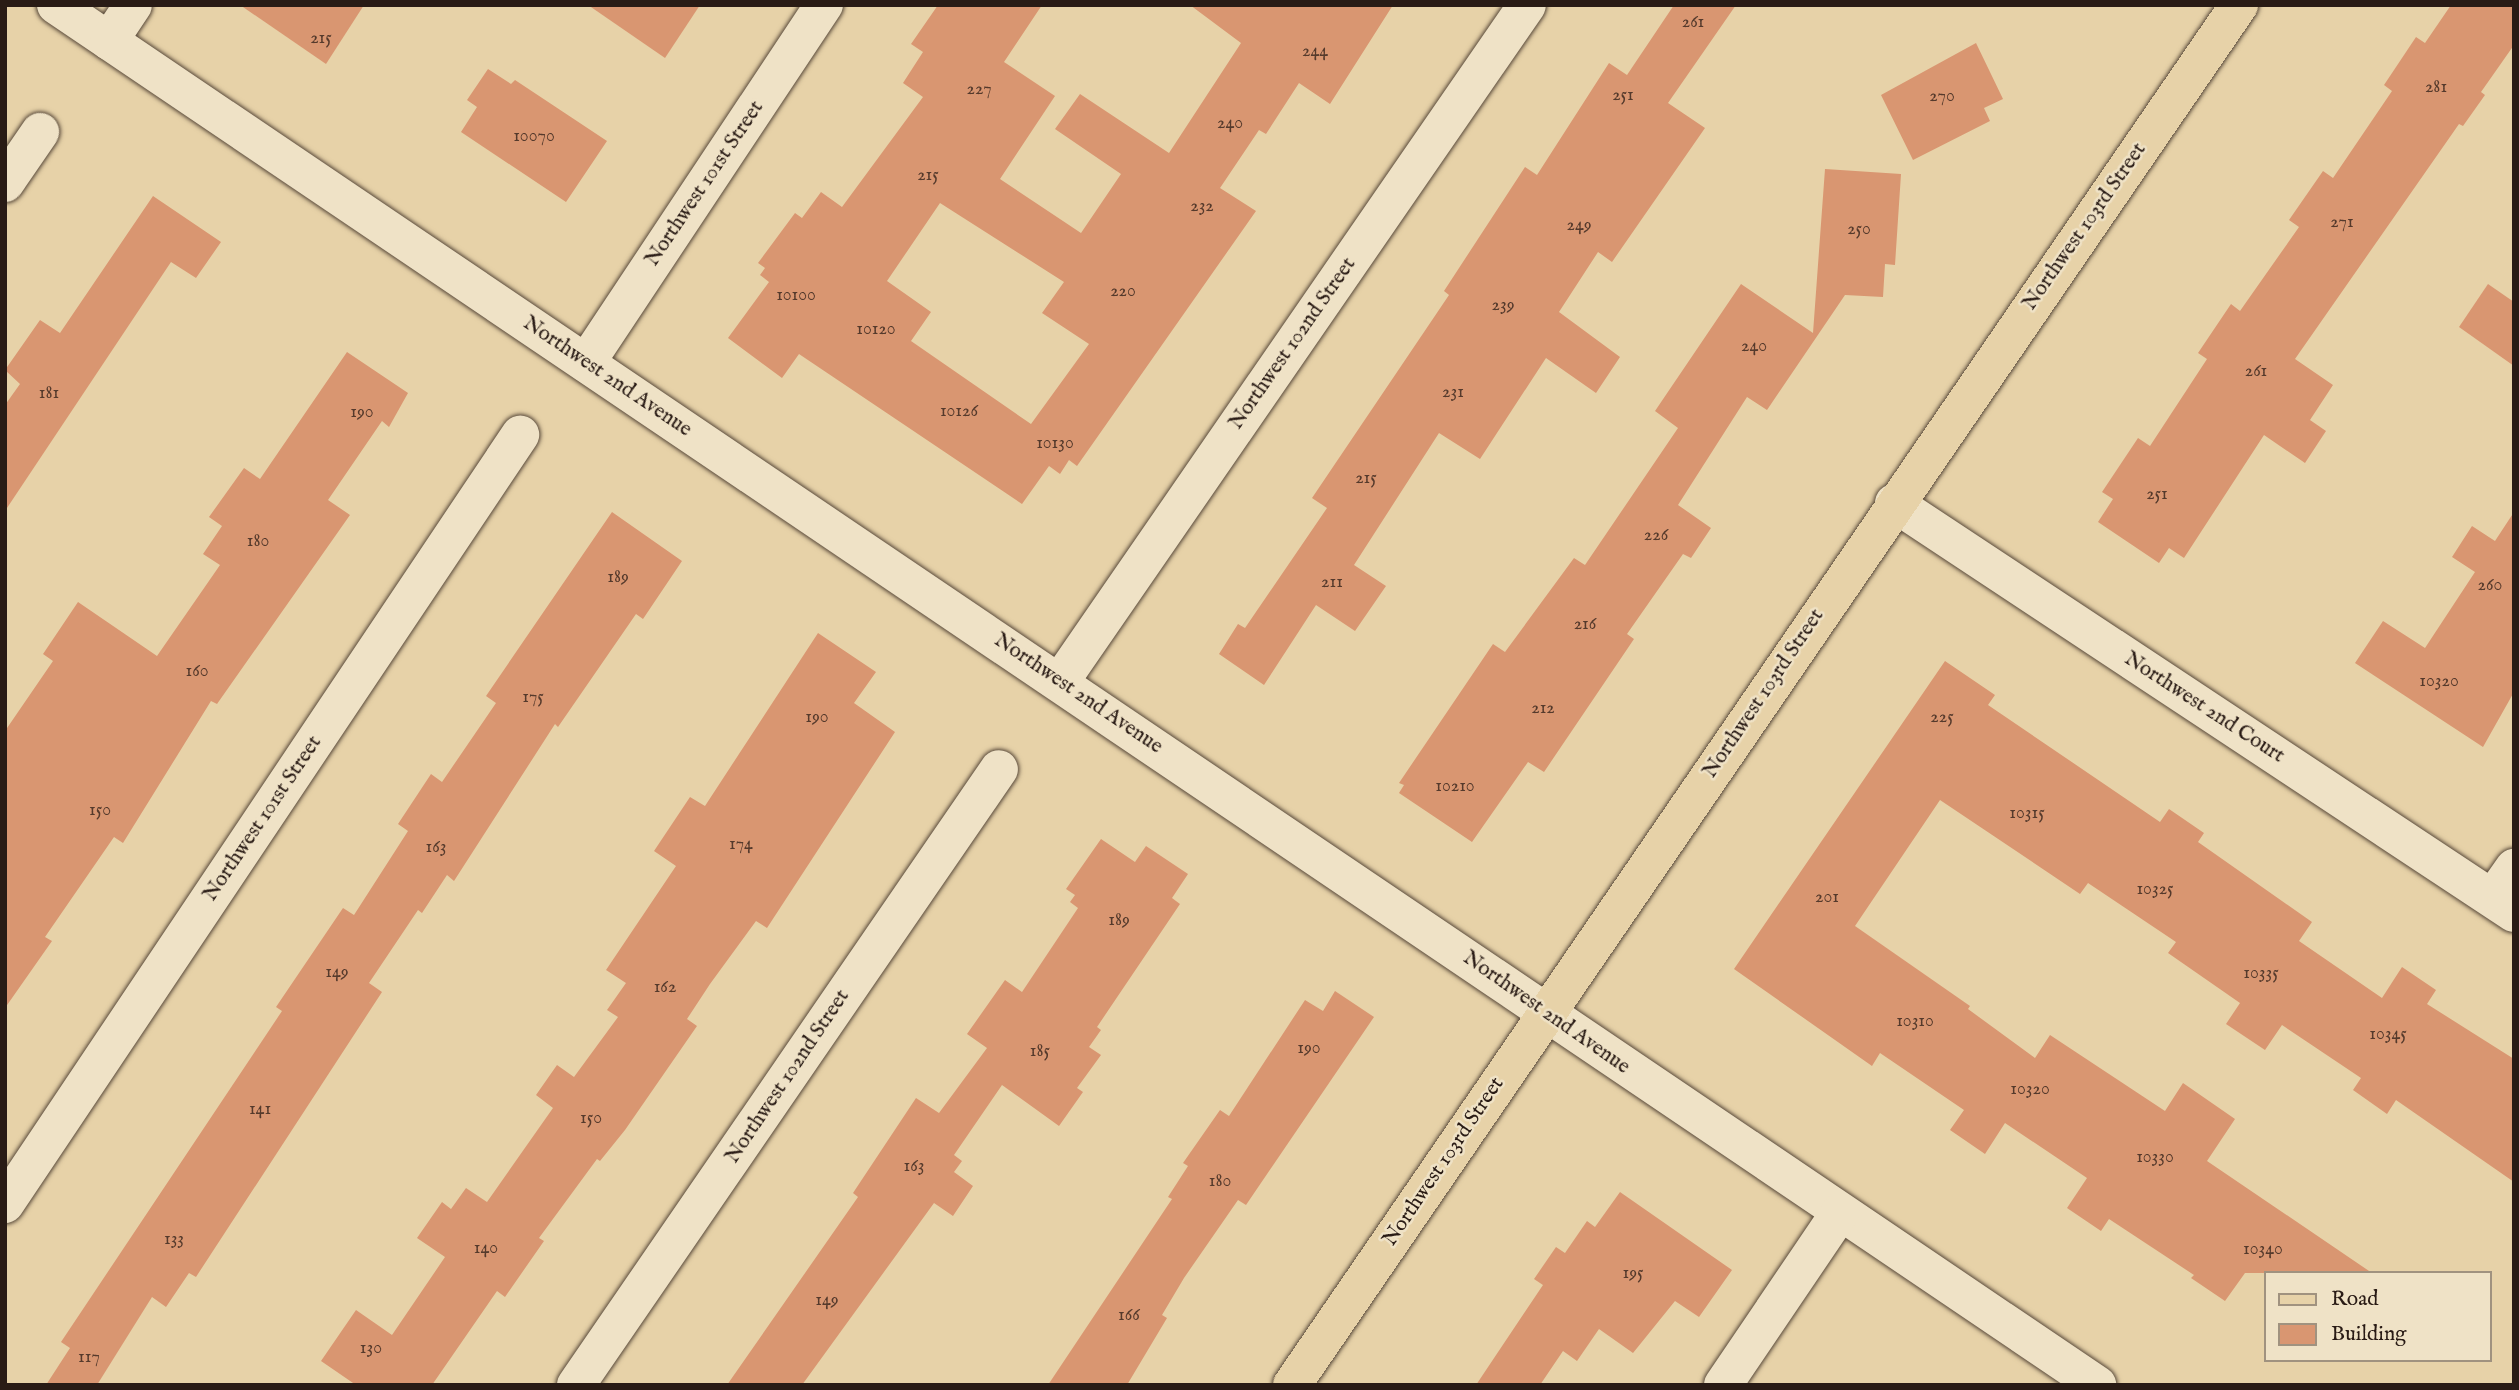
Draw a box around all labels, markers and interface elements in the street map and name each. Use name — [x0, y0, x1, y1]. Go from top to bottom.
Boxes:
house number: 261 — [1682, 12, 1704, 34]
house number: 215 — [310, 28, 332, 50]
house number: 244 — [1302, 41, 1328, 63]
house number: 281 — [2425, 77, 2447, 99]
house number: 227 — [966, 79, 992, 101]
house number: 251 — [1612, 85, 1634, 107]
house number: 270 — [1929, 86, 1955, 108]
street label: Northwest 101st Street — [640, 96, 770, 272]
house number: 240 — [1217, 113, 1243, 135]
house number: 10070 — [513, 126, 555, 148]
street label: Northwest 103rd Street — [2018, 138, 2152, 316]
house number: 215 — [917, 165, 939, 187]
house number: 232 — [1190, 196, 1214, 218]
house number: 271 — [2330, 212, 2354, 234]
house number: 249 — [1566, 215, 1592, 237]
house number: 250 — [1847, 219, 1871, 241]
street label: Northwest 102nd Street — [1224, 253, 1362, 435]
house number: 220 — [1110, 281, 1136, 303]
house number: 10100 — [776, 285, 816, 307]
house number: 239 — [1491, 295, 1515, 317]
street label: Northwest 2nd Avenue — [518, 311, 696, 443]
house number: 10120 — [856, 319, 896, 341]
house number: 240 — [1741, 336, 1767, 358]
house number: 261 — [2245, 361, 2267, 383]
house number: 231 — [1442, 382, 1464, 404]
house number: 181 — [39, 383, 59, 405]
house number: 10126 — [940, 401, 978, 423]
house number: 190 — [350, 402, 374, 424]
house number: 10130 — [1036, 433, 1074, 455]
house number: 215 — [1355, 468, 1377, 490]
house number: 251 — [2146, 484, 2168, 506]
house number: 226 — [1644, 525, 1668, 547]
house number: 180 — [247, 531, 269, 553]
house number: 189 — [607, 567, 629, 589]
house number: 211 — [1321, 572, 1343, 594]
house number: 260 — [2478, 575, 2502, 597]
street label: Northwest 103rd Street — [1698, 605, 1830, 783]
house number: 216 — [1574, 614, 1596, 636]
street label: Northwest 2nd Avenue — [989, 628, 1167, 760]
street label: Northwest 2nd Court — [2119, 647, 2289, 769]
house number: 160 — [185, 661, 209, 683]
house number: 10320 — [2419, 671, 2459, 693]
house number: 175 — [522, 687, 544, 709]
house number: 212 — [1531, 698, 1555, 720]
house number: 190 — [805, 707, 829, 729]
house number: 225 — [1930, 707, 1954, 729]
street label: Northwest 101st Street — [198, 731, 328, 907]
house number: 10210 — [1435, 776, 1475, 798]
house number: 150 — [89, 800, 111, 822]
house number: 10315 — [2009, 803, 2045, 825]
house number: 174 — [729, 834, 753, 856]
house number: 163 — [425, 837, 447, 859]
house number: 10325 — [2136, 879, 2174, 901]
house number: 201 — [1815, 887, 1839, 909]
house number: 189 — [1108, 910, 1130, 932]
street label: Northwest 2nd Avenue — [1458, 946, 1634, 1080]
house number: 149 — [325, 962, 349, 984]
house number: 10335 — [2243, 963, 2279, 985]
house number: 162 — [654, 977, 676, 999]
street label: Northwest 102nd Street — [720, 985, 856, 1169]
house number: 10310 — [1896, 1011, 1934, 1033]
house number: 10345 — [2369, 1024, 2407, 1046]
house number: 190 — [1297, 1038, 1321, 1060]
house number: 185 — [1030, 1041, 1050, 1063]
street label: Northwest 103rd Street — [1378, 1073, 1510, 1251]
house number: 10320 — [2010, 1079, 2050, 1101]
house number: 141 — [249, 1099, 271, 1121]
house number: 150 — [580, 1108, 602, 1130]
house number: 10330 — [2136, 1147, 2174, 1169]
house number: 163 — [903, 1156, 925, 1178]
house number: 180 — [1209, 1171, 1231, 1193]
house number: 133 — [164, 1229, 184, 1251]
house number: 140 — [474, 1238, 498, 1260]
house number: 10340 — [2243, 1239, 2283, 1261]
house number: 195 — [1622, 1263, 1644, 1285]
legend — [2264, 1271, 2491, 1362]
text: Road — [2331, 1286, 2378, 1313]
house number: 149 — [815, 1290, 839, 1312]
house number: 166 — [1118, 1305, 1140, 1327]
text: Building — [2331, 1321, 2406, 1348]
house number: 130 — [360, 1338, 382, 1360]
house number: 117 — [78, 1347, 100, 1369]

